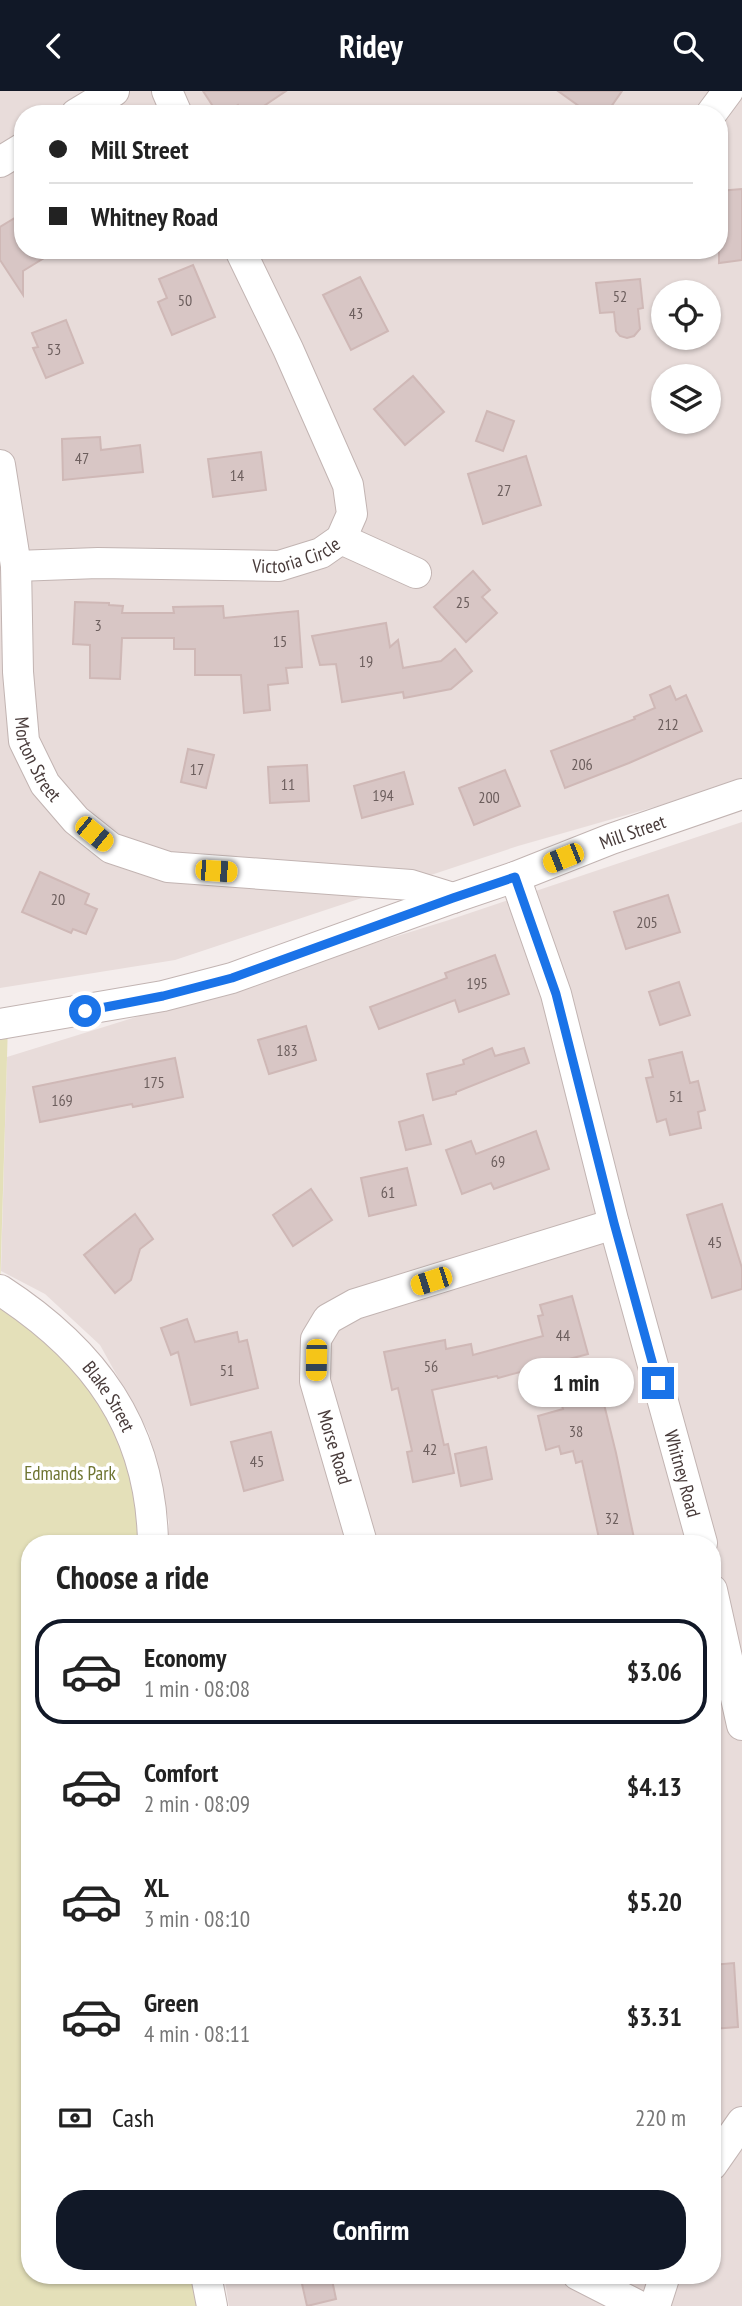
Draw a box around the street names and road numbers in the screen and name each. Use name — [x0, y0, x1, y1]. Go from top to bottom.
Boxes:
street label: Victoria Circle — [251, 531, 345, 578]
street label: Morton Street — [10, 716, 67, 807]
street label: Mill Street — [596, 809, 669, 854]
street label: Blake Street — [78, 1356, 141, 1436]
street label: Morse Road — [312, 1407, 358, 1487]
street label: Whitney Road — [659, 1427, 706, 1520]

